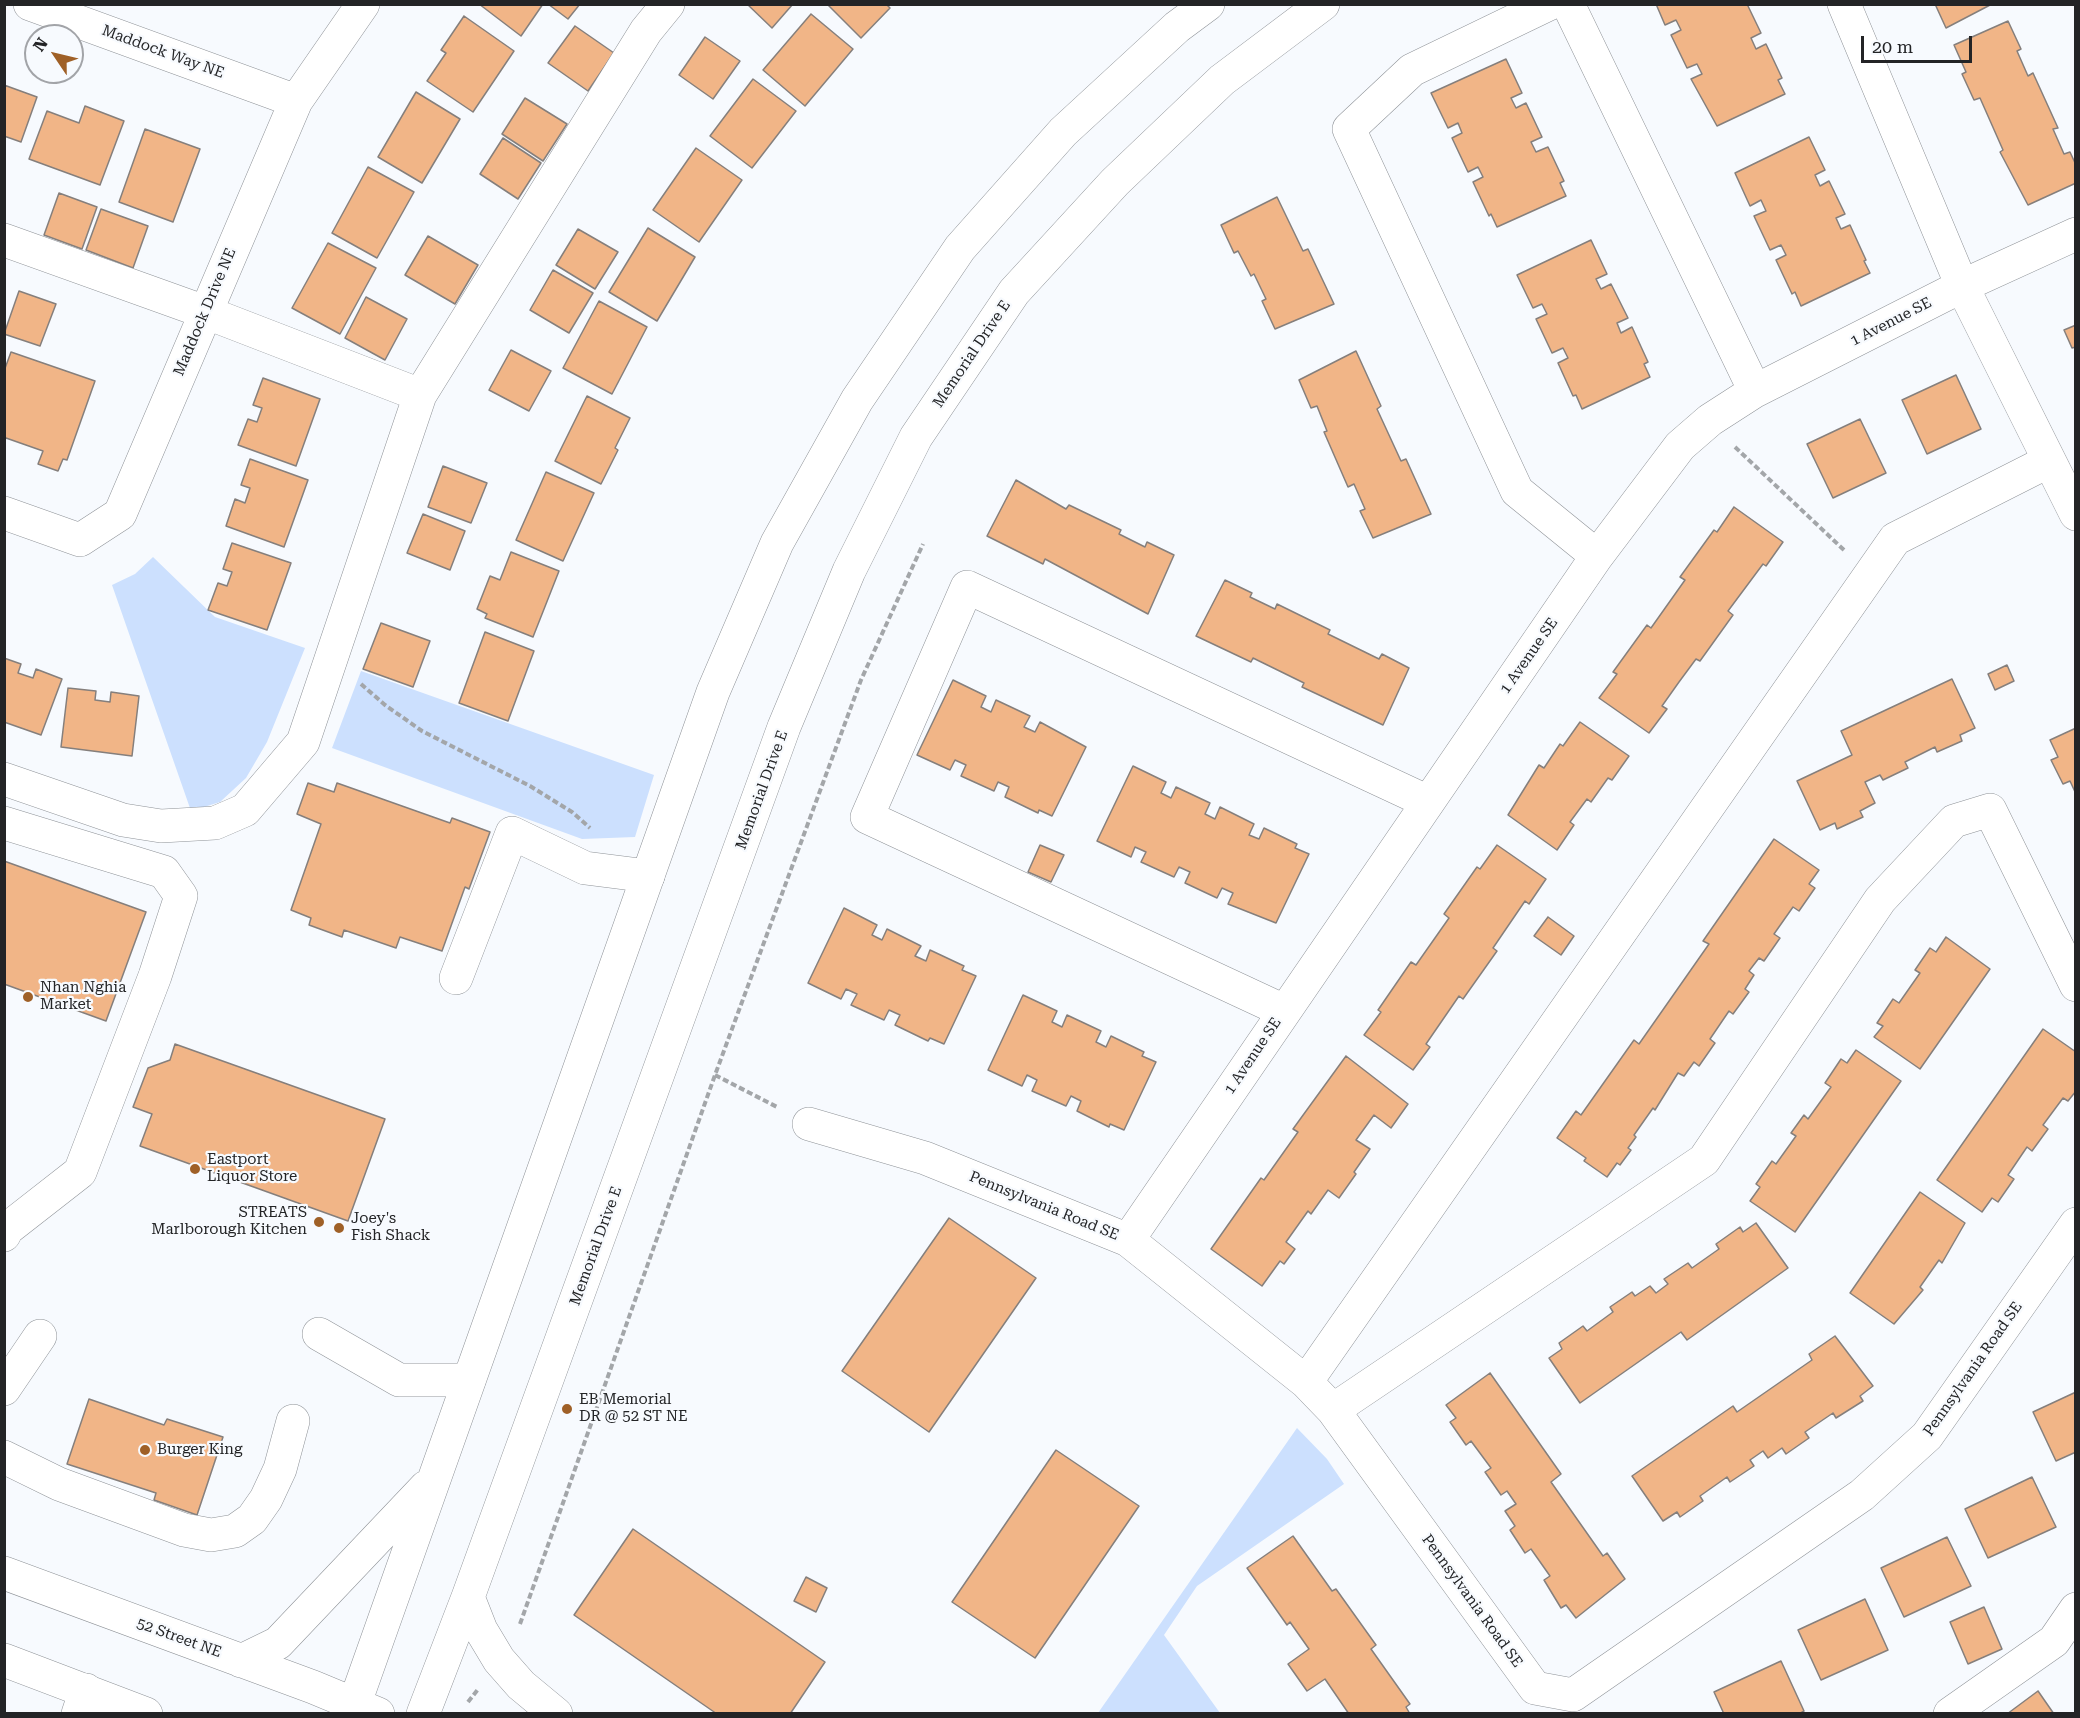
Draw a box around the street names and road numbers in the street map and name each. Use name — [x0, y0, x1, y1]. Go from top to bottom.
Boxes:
street label: Maddock Way NE — [99, 22, 227, 82]
street label: Maddock Drive NE — [170, 246, 240, 378]
street label: 1 Avenue SE — [1847, 294, 1935, 350]
street label: Memorial Drive E — [929, 297, 1015, 411]
street label: 1 Avenue SE — [1496, 614, 1562, 698]
street label: Memorial Drive E — [732, 728, 792, 852]
street label: 1 Avenue SE — [1221, 1014, 1285, 1098]
street label: Pennsylvania Road SE — [967, 1168, 1121, 1244]
street label: Memorial Drive E — [566, 1184, 626, 1308]
street label: Pennsylvania Road SE — [1920, 1298, 2026, 1440]
street label: Pennsylvania Road SE — [1418, 1531, 1526, 1671]
street label: 52 Street NE — [134, 1614, 224, 1662]

